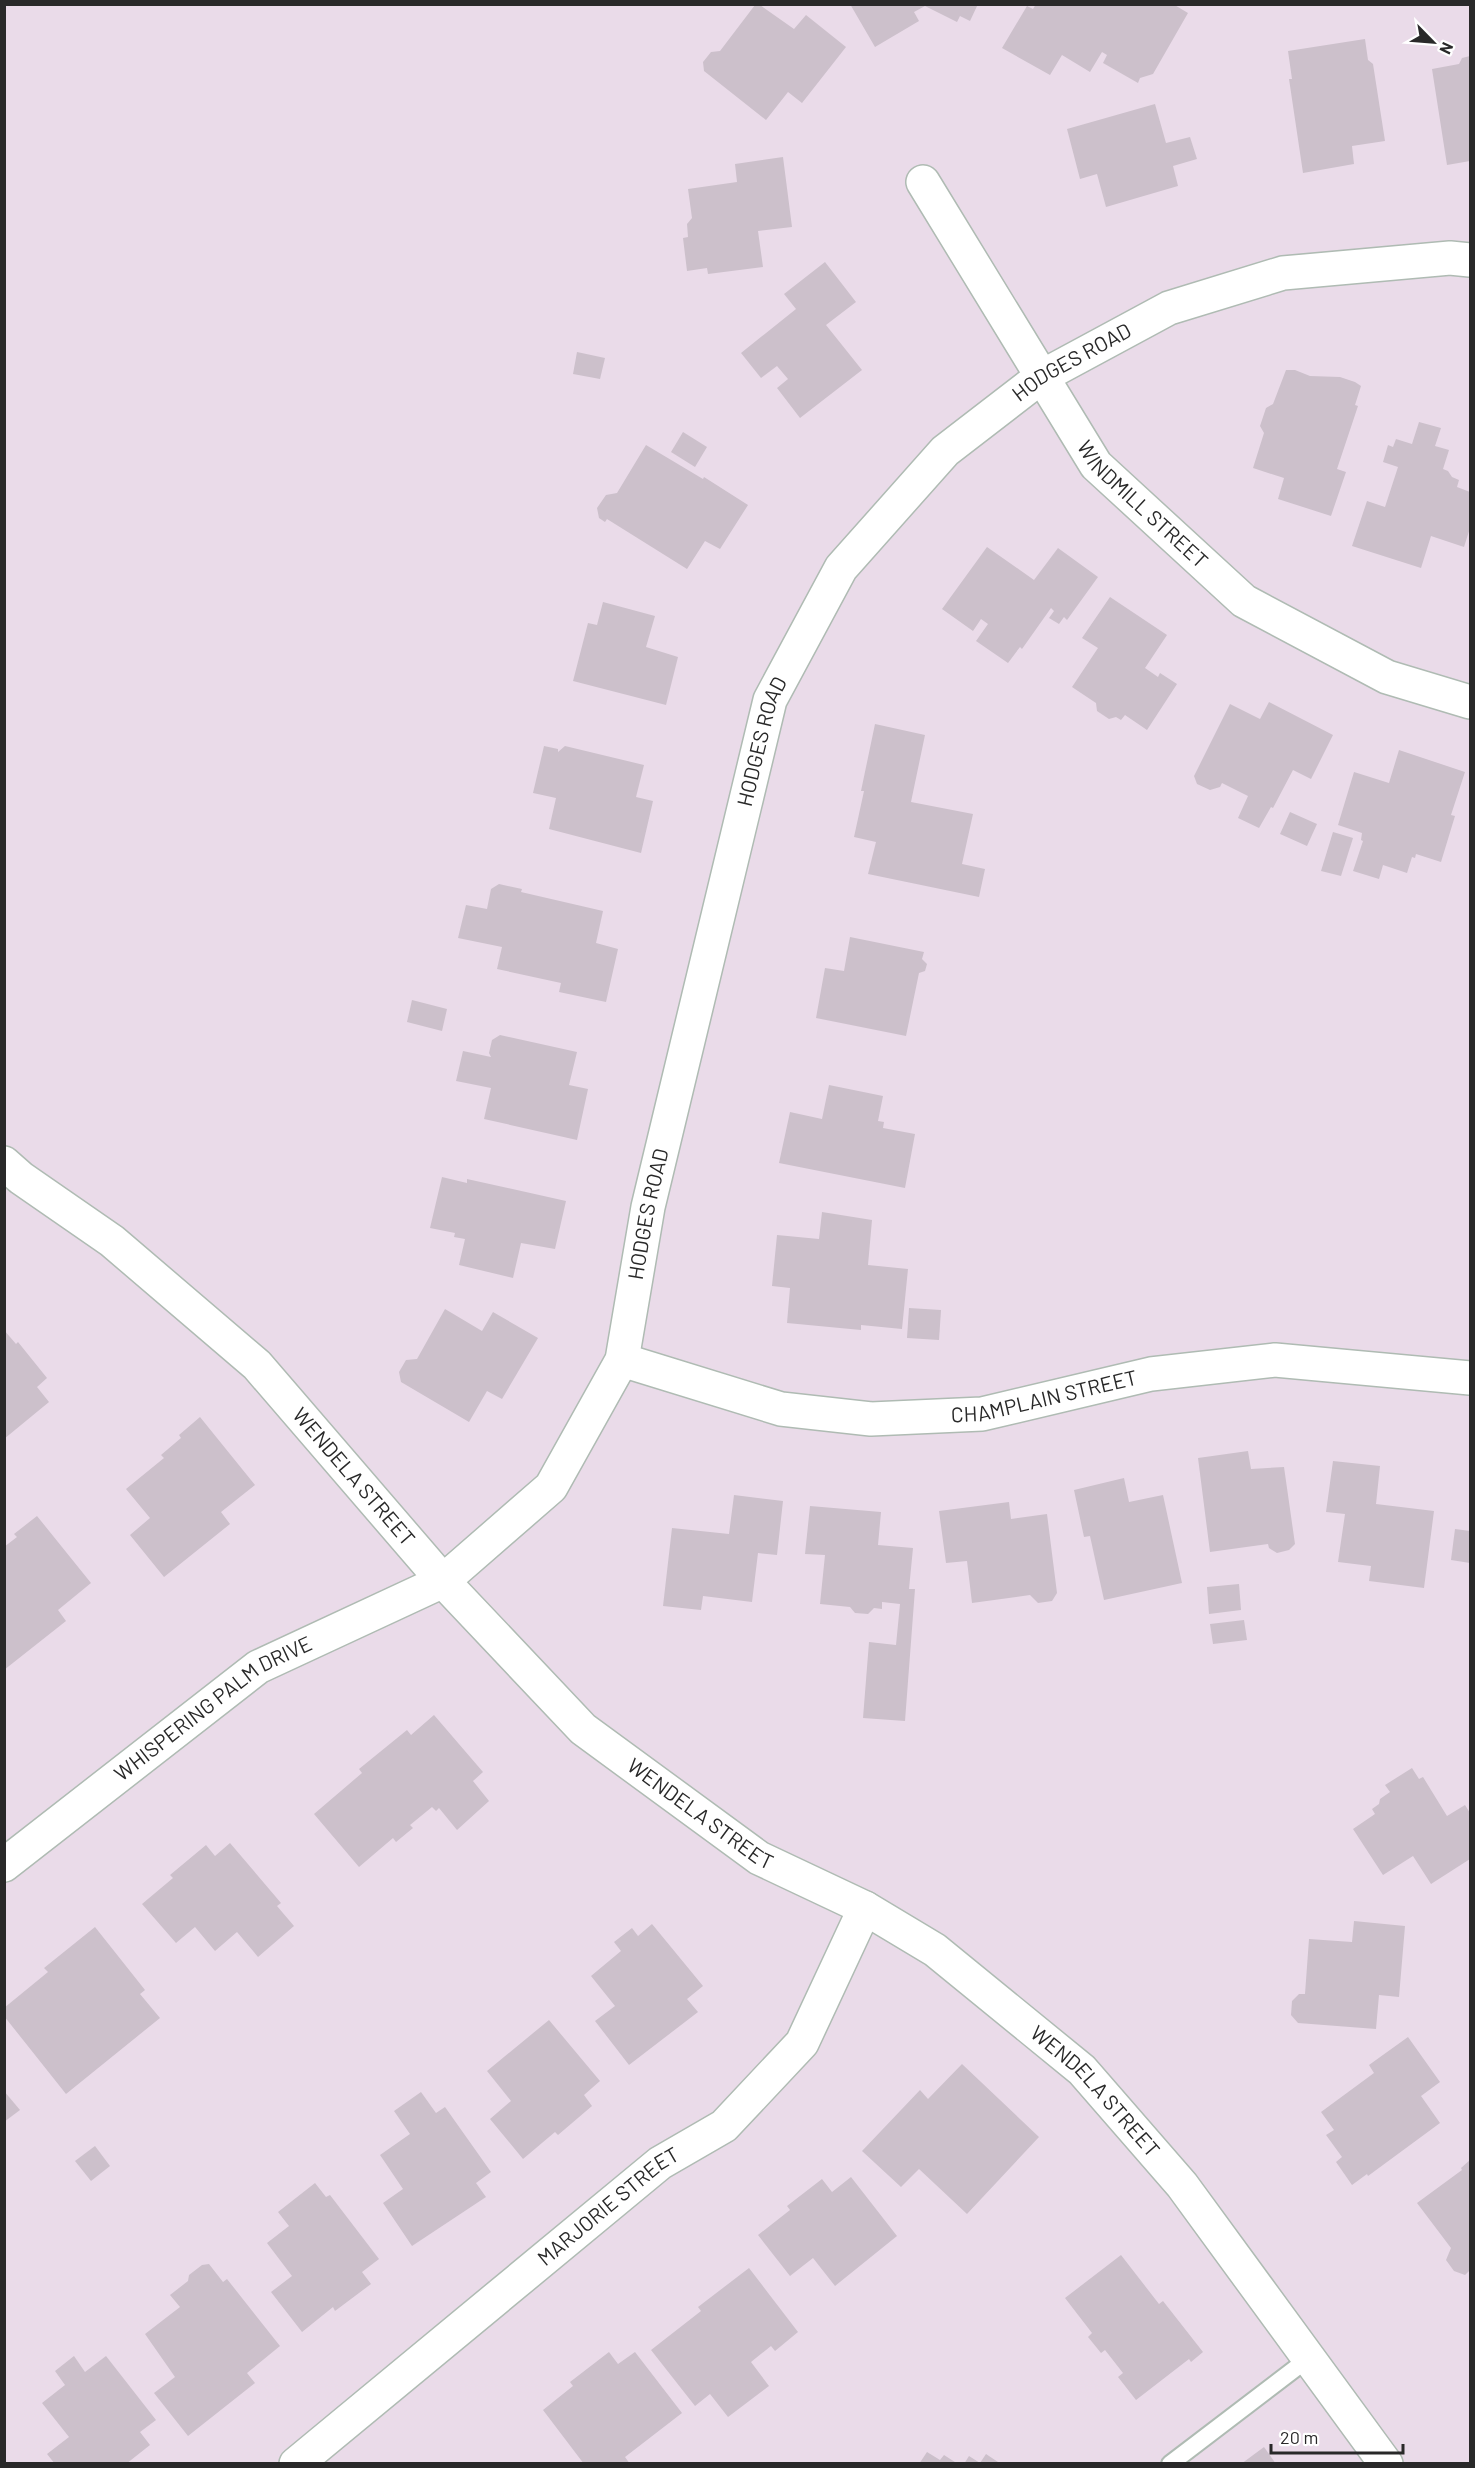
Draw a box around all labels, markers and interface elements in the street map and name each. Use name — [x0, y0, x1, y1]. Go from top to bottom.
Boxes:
north arrow — [1403, 12, 1463, 72]
text: N — [1436, 40, 1458, 57]
street label: HODGES ROAD — [1007, 317, 1135, 406]
street label: WINDMILL STREET — [1073, 435, 1214, 573]
street label: HODGES ROAD — [731, 672, 791, 809]
street label: HODGES ROAD — [622, 1146, 673, 1281]
street label: CHAMPLAIN STREET — [950, 1364, 1139, 1426]
street label: WENDELA STREET — [288, 1402, 421, 1550]
street label: WHISPERING PALM DRIVE — [109, 1630, 315, 1785]
street label: WENDELA STREET — [623, 1752, 778, 1874]
street label: WENDELA STREET — [1026, 2019, 1166, 2161]
street label: MARJORIE STREET — [532, 2141, 683, 2270]
scale bar — [1271, 2417, 1403, 2455]
text: 20 m — [1280, 2426, 1318, 2448]

